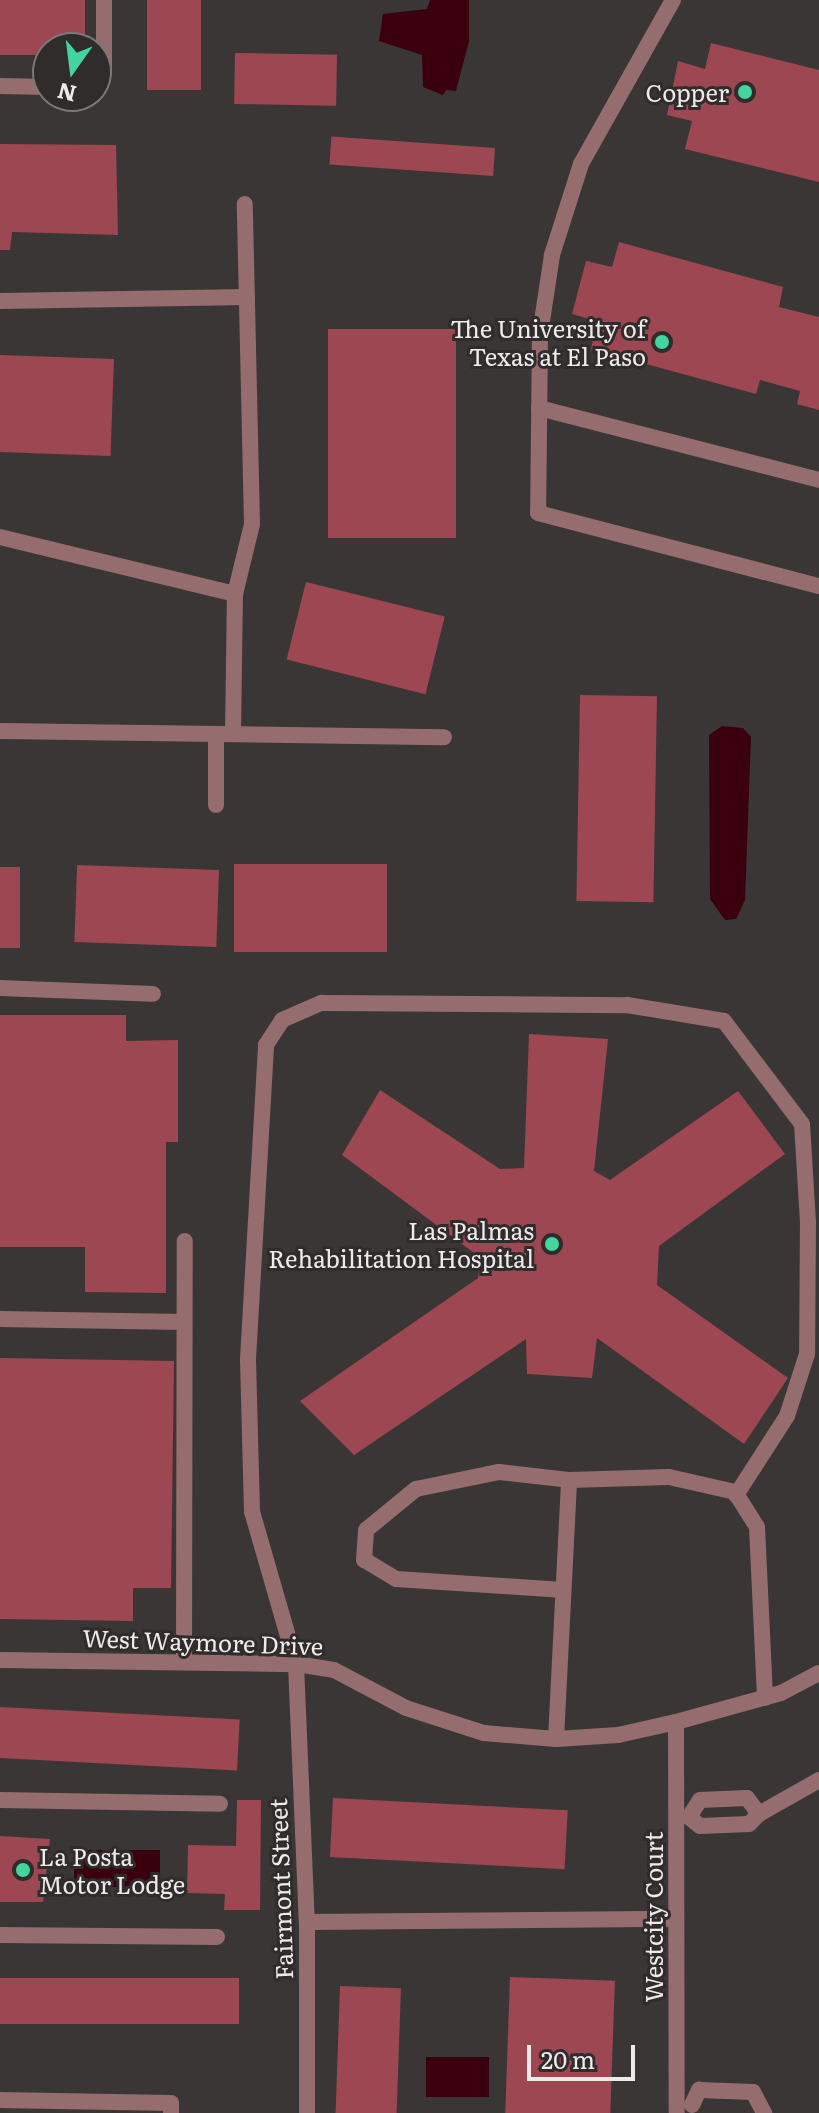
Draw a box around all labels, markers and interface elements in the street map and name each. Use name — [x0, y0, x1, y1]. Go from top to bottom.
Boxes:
north arrow — [32, 32, 112, 112]
text: N — [54, 76, 80, 112]
place label: Copper — [645, 78, 729, 106]
marker: Copper — [736, 83, 754, 101]
place label: The University of Texas at El Paso — [450, 314, 646, 370]
marker: The University of Texas at El Paso — [653, 333, 671, 351]
place label: Las Palmas Rehabilitation Hospital — [268, 1216, 534, 1272]
marker: Las Palmas Rehabilitation Hospital — [541, 1233, 563, 1255]
street label: West Waymore Drive — [82, 1622, 324, 1660]
street label: Fairmont Street — [262, 1798, 298, 1980]
street label: Westcity Court — [639, 1832, 667, 2002]
place label: La Posta Motor Lodge — [39, 1842, 185, 1898]
marker: La Posta Motor Lodge — [14, 1861, 32, 1879]
scale bar — [531, 2029, 639, 2079]
text: 20 m — [541, 2041, 595, 2076]

